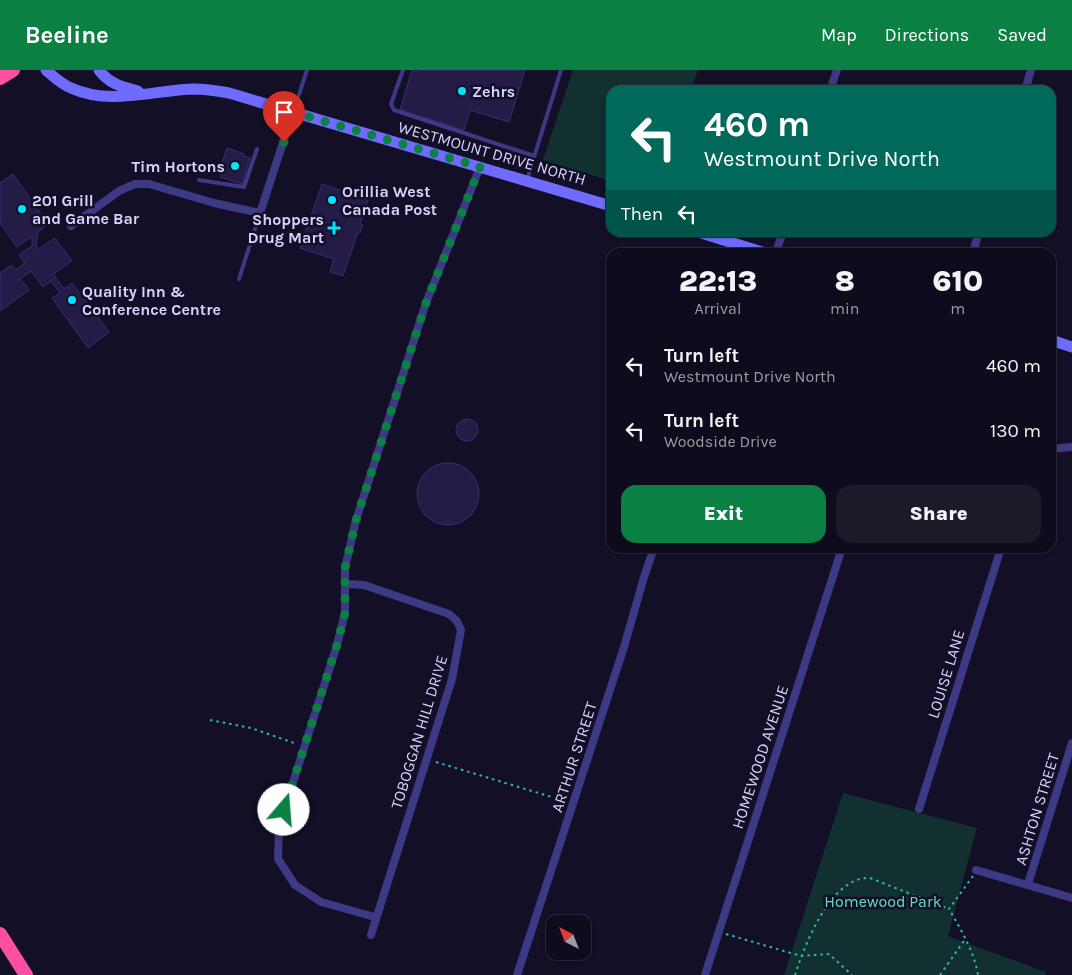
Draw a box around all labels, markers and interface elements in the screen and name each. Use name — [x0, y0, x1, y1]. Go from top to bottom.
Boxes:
text: Beeline — [25, 21, 109, 49]
text: Map — [821, 24, 857, 46]
text: Directions — [885, 24, 969, 46]
text: Saved — [997, 24, 1047, 46]
place label: Zehrs — [472, 82, 515, 101]
marker: Zehrs — [456, 85, 468, 97]
pin — [263, 91, 305, 142]
icon: arrive — [270, 98, 298, 126]
text: 460 m — [704, 104, 810, 145]
icon: left — [621, 105, 686, 170]
street label: WESTMOUNT DRIVE NORTH — [396, 117, 588, 189]
text: Westmount Drive North — [704, 146, 940, 172]
place label: Tim Hortons — [132, 157, 225, 176]
marker: Tim Hortons — [229, 160, 241, 172]
place label: Orillia West Canada Post — [342, 182, 437, 219]
place label: 201 Grill and Game Bar — [32, 191, 140, 228]
marker: Orillia West Canada Post — [326, 194, 338, 206]
icon: left — [673, 200, 701, 228]
marker: 201 Grill and Game Bar — [16, 203, 28, 215]
text: Then — [621, 203, 663, 225]
place label: Shoppers Drug Mart — [247, 210, 324, 247]
marker: Shoppers Drug Mart — [328, 222, 340, 234]
text: 22:13 — [679, 263, 757, 299]
text: 8 — [834, 263, 855, 299]
text: 610 — [932, 263, 983, 299]
place label: Quality Inn & Conference Centre — [82, 282, 221, 319]
marker: Quality Inn & Conference Centre — [66, 294, 78, 306]
text: Arrival — [695, 299, 741, 318]
text: min — [830, 299, 859, 318]
text: m — [950, 299, 965, 318]
text: Turn left — [664, 345, 739, 367]
icon: left — [621, 352, 649, 380]
text: 460 m — [986, 355, 1041, 377]
text: Westmount Drive North — [664, 367, 836, 386]
text: Turn left — [664, 410, 739, 432]
icon: left — [621, 417, 649, 445]
text: 130 m — [990, 420, 1041, 442]
text: Woodside Drive — [664, 432, 777, 451]
button: Exit — [621, 485, 826, 543]
button: Share — [836, 485, 1041, 543]
street label: LOUISE LANE — [923, 627, 969, 721]
street label: TOBOGGAN HILL DRIVE — [387, 653, 451, 811]
street label: HOMEWOOD AVENUE — [728, 683, 792, 831]
street label: ARTHUR STREET — [547, 699, 601, 815]
street label: ASHTON STREET — [1011, 751, 1063, 867]
position arrow — [257, 783, 309, 835]
park label: Homewood Park — [824, 892, 942, 911]
north arrow — [546, 915, 591, 960]
map controls — [546, 915, 591, 960]

